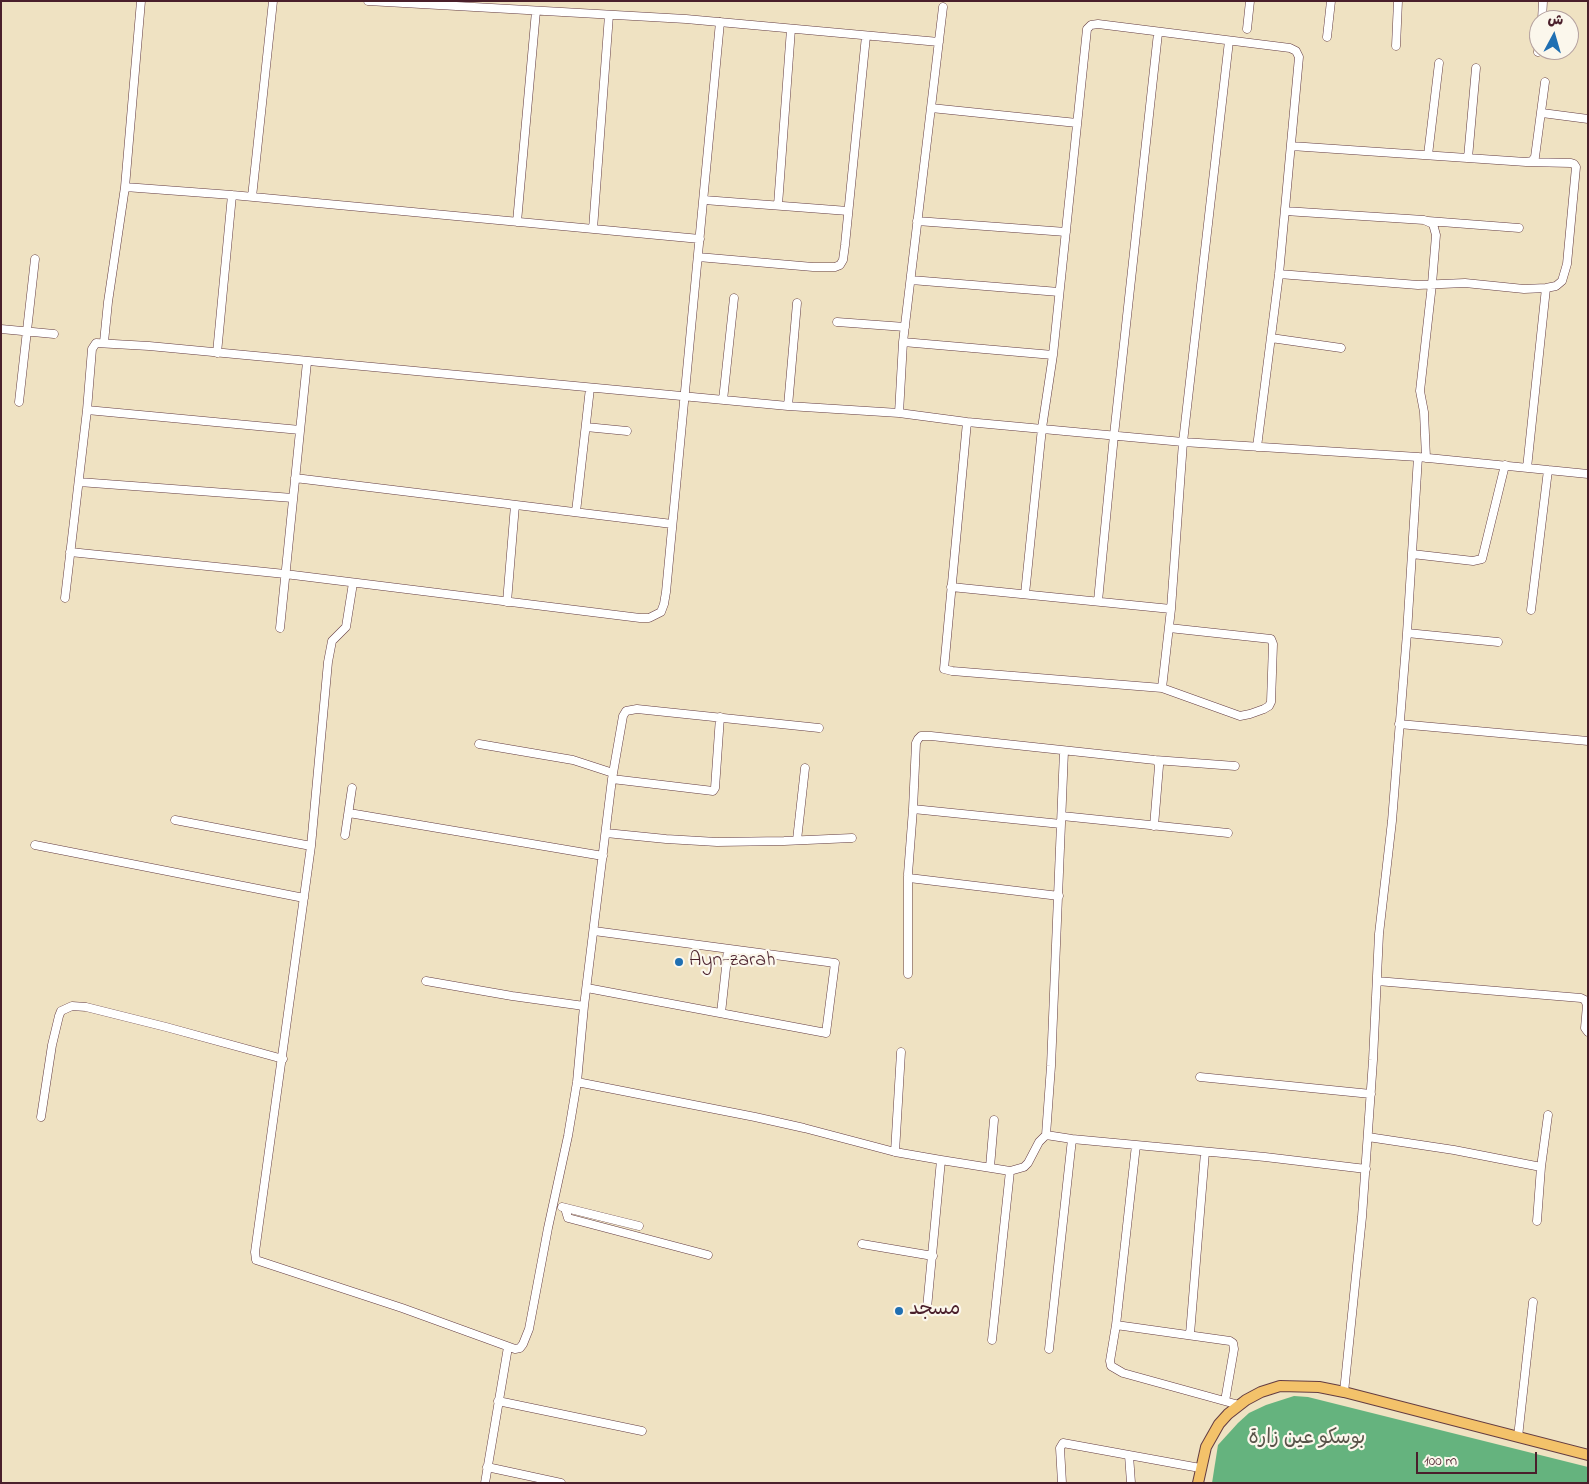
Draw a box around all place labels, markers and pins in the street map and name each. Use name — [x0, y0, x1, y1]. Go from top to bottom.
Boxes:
place label: Ayn-zarah — [689, 950, 775, 974]
marker: Ayn-zarah — [673, 956, 685, 968]
place label: مسجد — [909, 1299, 960, 1323]
marker: مسجد — [893, 1305, 905, 1317]

